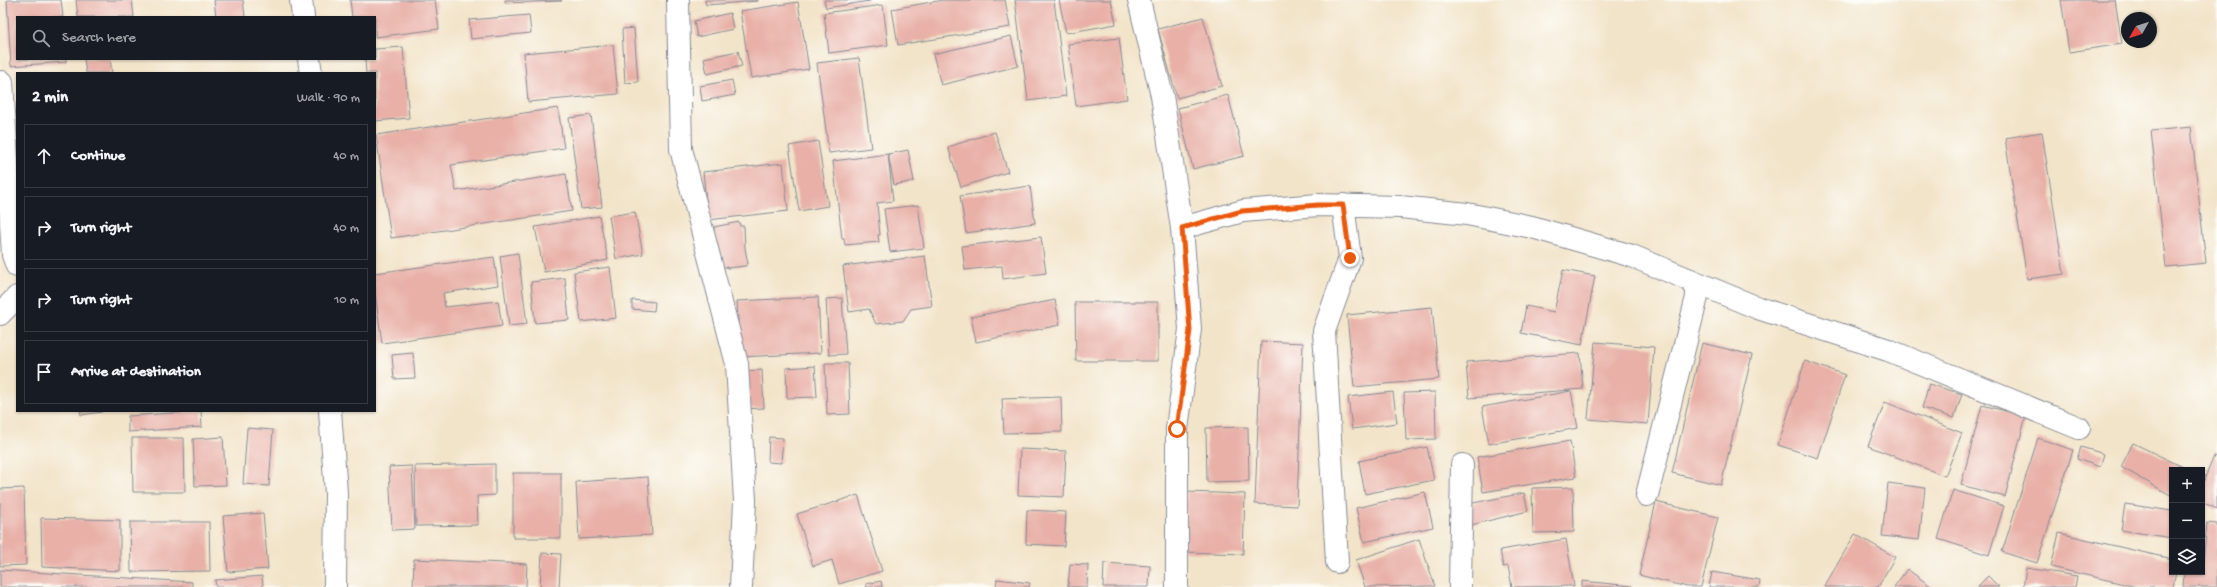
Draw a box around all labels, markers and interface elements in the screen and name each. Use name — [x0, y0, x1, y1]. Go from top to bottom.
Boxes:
north arrow — [2121, 12, 2157, 48]
search box — [16, 16, 376, 60]
icon: search — [30, 27, 52, 49]
text: Search here — [62, 29, 136, 47]
text: 2 min — [32, 88, 68, 108]
text: Walk · 90 m — [297, 91, 360, 106]
icon: ahead — [33, 145, 55, 167]
text: Continue — [71, 147, 125, 165]
text: 40 m — [333, 149, 359, 164]
icon: right — [33, 217, 55, 239]
text: Turn right — [71, 219, 131, 237]
text: 40 m — [333, 221, 359, 236]
route end — [1341, 249, 1359, 267]
icon: right — [33, 289, 55, 311]
text: Turn right — [71, 291, 131, 309]
text: 10 m — [334, 293, 359, 308]
icon: arrive — [33, 361, 55, 383]
text: Arrive at destination — [71, 363, 201, 381]
route start — [1168, 420, 1186, 438]
map controls — [2169, 467, 2205, 575]
button: + — [2169, 467, 2205, 503]
button: − — [2169, 503, 2205, 539]
button: layers — [2169, 539, 2205, 575]

